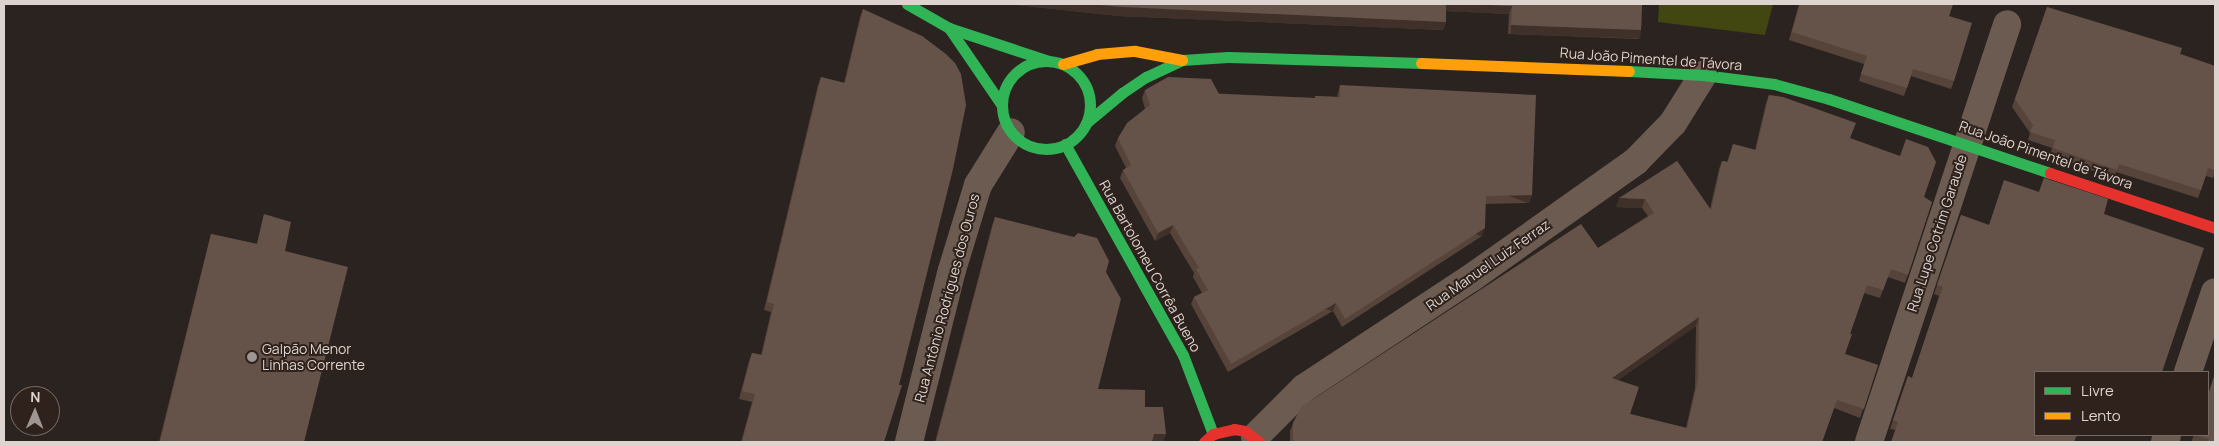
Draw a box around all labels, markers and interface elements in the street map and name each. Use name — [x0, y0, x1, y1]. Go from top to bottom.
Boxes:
street label: Rua João Pimentel de Távora — [1559, 44, 1743, 74]
street label: Rua João Pimentel de Távora — [1957, 117, 2135, 193]
street label: Rua Lupe Cotrim Garaude — [1904, 152, 1970, 314]
street label: Rua Bartolomeu Corrêa Bueno — [1096, 177, 1204, 355]
street label: Rua Antônio Rodrigues dos Ouros — [911, 192, 983, 404]
street label: Rua Manuel Luiz Ferraz — [1423, 216, 1553, 314]
place label: Galpão Menor Linhas Corrente — [262, 341, 365, 374]
marker: Galpão Menor Linhas Corrente — [246, 351, 258, 363]
legend — [2034, 371, 2209, 436]
text: Livre — [2081, 380, 2114, 401]
north arrow — [10, 386, 60, 436]
text: N — [30, 387, 40, 406]
text: Lento — [2081, 405, 2121, 426]

